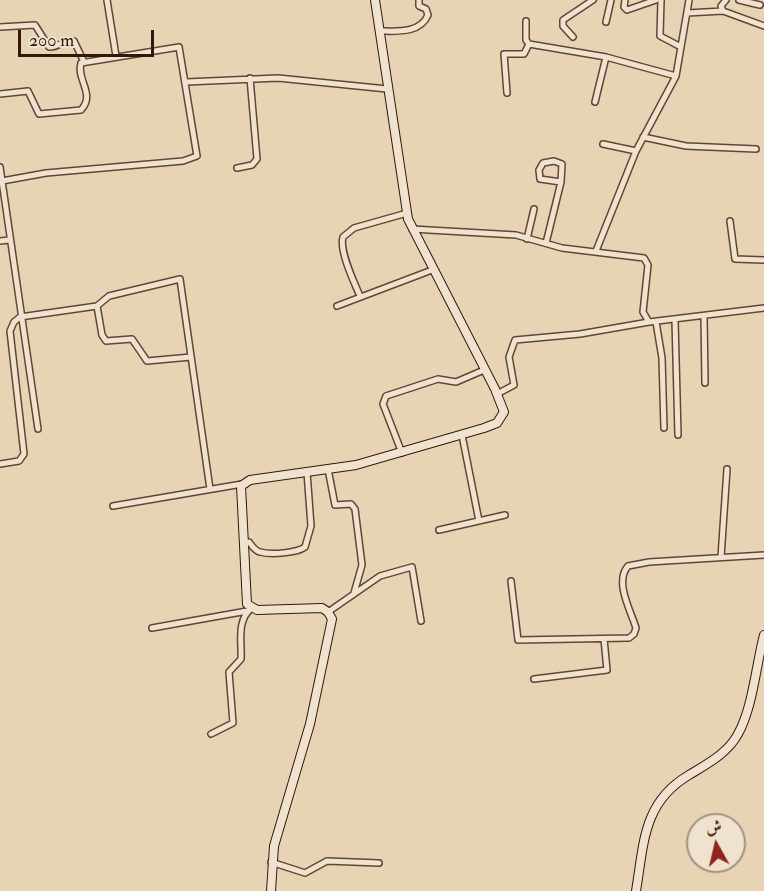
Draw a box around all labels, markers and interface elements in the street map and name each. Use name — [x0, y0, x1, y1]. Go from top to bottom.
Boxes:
scale bar — [21, 18, 158, 56]
text: 200 m — [29, 29, 74, 52]
north arrow — [686, 813, 746, 873]
text: ش — [705, 816, 723, 838]

